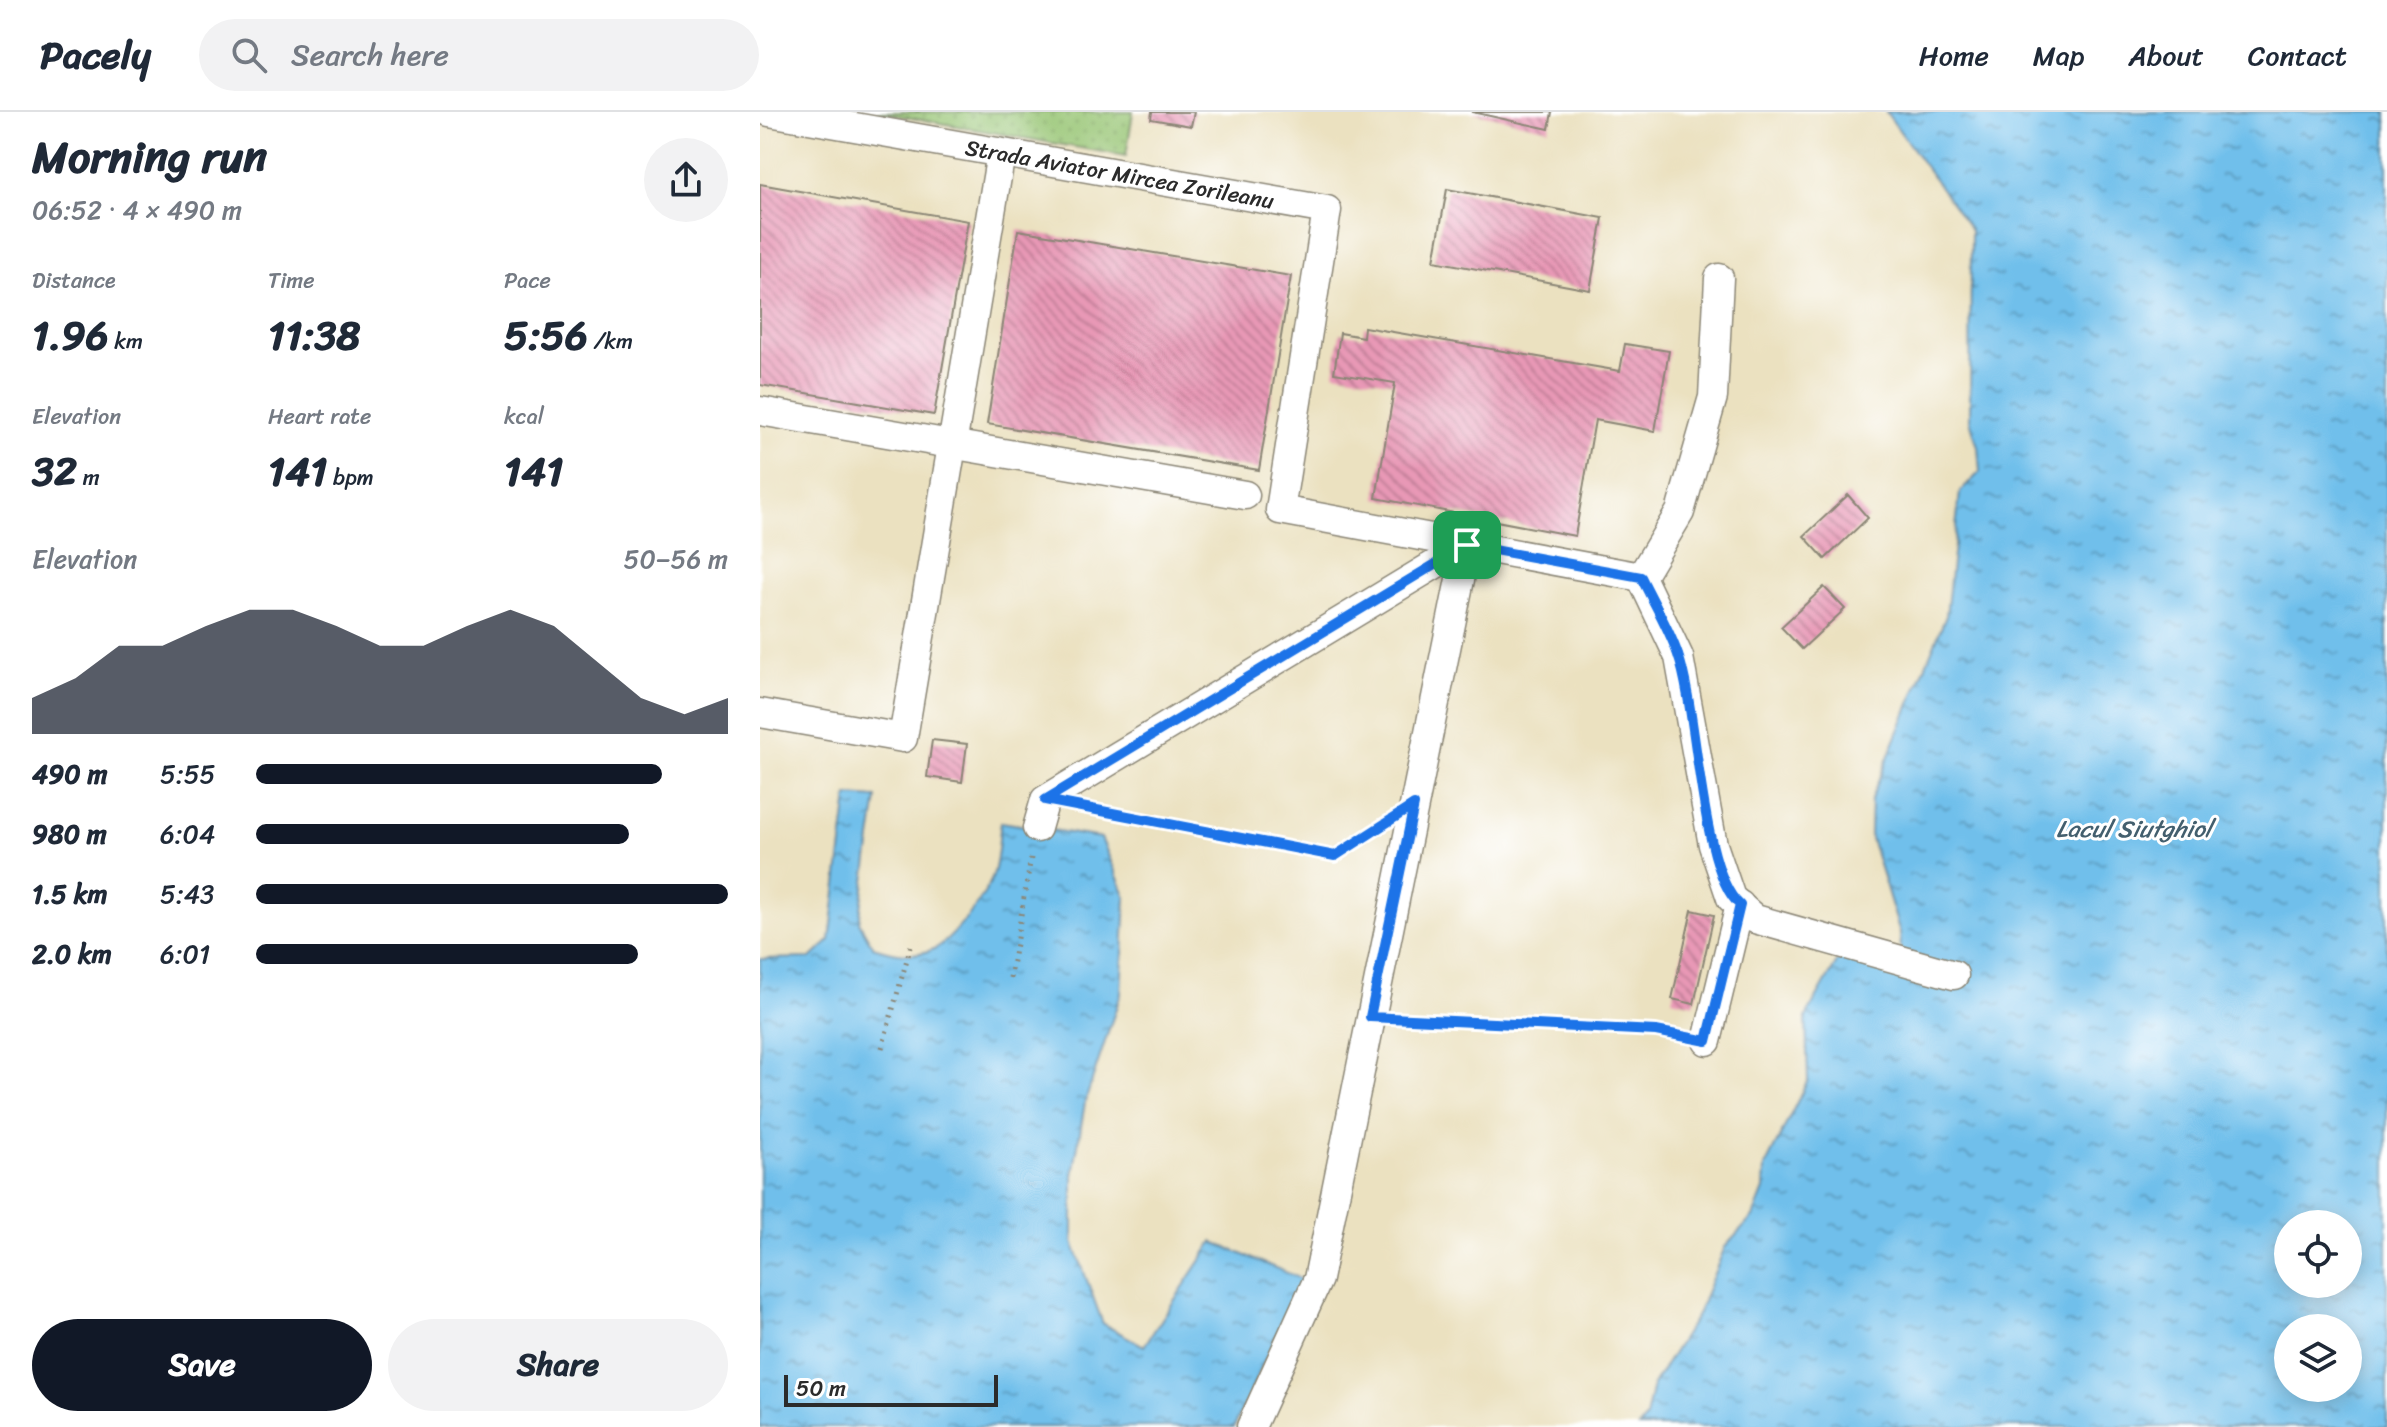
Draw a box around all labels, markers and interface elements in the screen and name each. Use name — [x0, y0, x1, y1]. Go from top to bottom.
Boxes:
search box — [199, 19, 759, 91]
text: Pacely — [40, 22, 151, 89]
text: Search here — [291, 28, 449, 82]
text: Home — [1919, 31, 1989, 80]
text: Map — [2033, 31, 2084, 80]
text: About — [2128, 31, 2204, 80]
text: Contact — [2248, 31, 2347, 80]
icon: search — [227, 33, 271, 77]
text: Morning run — [32, 118, 267, 196]
street label: Strada Aviator Mircea Zorileanu — [962, 127, 1277, 220]
button: share — [644, 138, 728, 222]
text: 06:52 · 4 × 490 m — [32, 187, 242, 233]
text: Distance — [32, 261, 116, 300]
text: Time — [268, 261, 315, 300]
text: Pace — [504, 261, 551, 300]
text: 1.96 — [32, 300, 109, 371]
text: 11:38 — [268, 300, 360, 371]
text: 5:56 — [504, 300, 588, 371]
text: km — [109, 322, 143, 361]
text: /km — [588, 322, 633, 361]
text: Elevation — [32, 397, 121, 436]
text: Heart rate — [268, 397, 371, 436]
text: kcal — [504, 397, 544, 436]
text: 32 — [32, 436, 77, 507]
text: 141 — [268, 436, 327, 507]
text: 141 — [504, 436, 563, 507]
text: m — [77, 458, 100, 497]
text: bpm — [327, 458, 374, 497]
pin — [1433, 511, 1501, 579]
icon: arrive — [1445, 523, 1489, 567]
text: Elevation — [32, 536, 137, 582]
text: 50–56 m — [624, 536, 728, 582]
text: 490 m — [32, 751, 107, 797]
text: 5:55 — [160, 751, 216, 797]
water label: Lacul Siutghiol — [2056, 808, 2217, 850]
text: 980 m — [32, 811, 107, 857]
text: 6:04 — [160, 811, 215, 857]
text: 1.5 km — [32, 871, 107, 917]
text: 5:43 — [160, 871, 214, 917]
text: 2.0 km — [32, 931, 112, 977]
text: 6:01 — [160, 931, 210, 977]
map controls — [2274, 1210, 2362, 1402]
button: locate — [2274, 1210, 2362, 1298]
button: layers — [2274, 1314, 2362, 1402]
button: Save — [32, 1319, 372, 1411]
button: Share — [388, 1319, 728, 1411]
text: 50 m — [796, 1369, 846, 1408]
scale bar — [784, 1371, 998, 1407]

